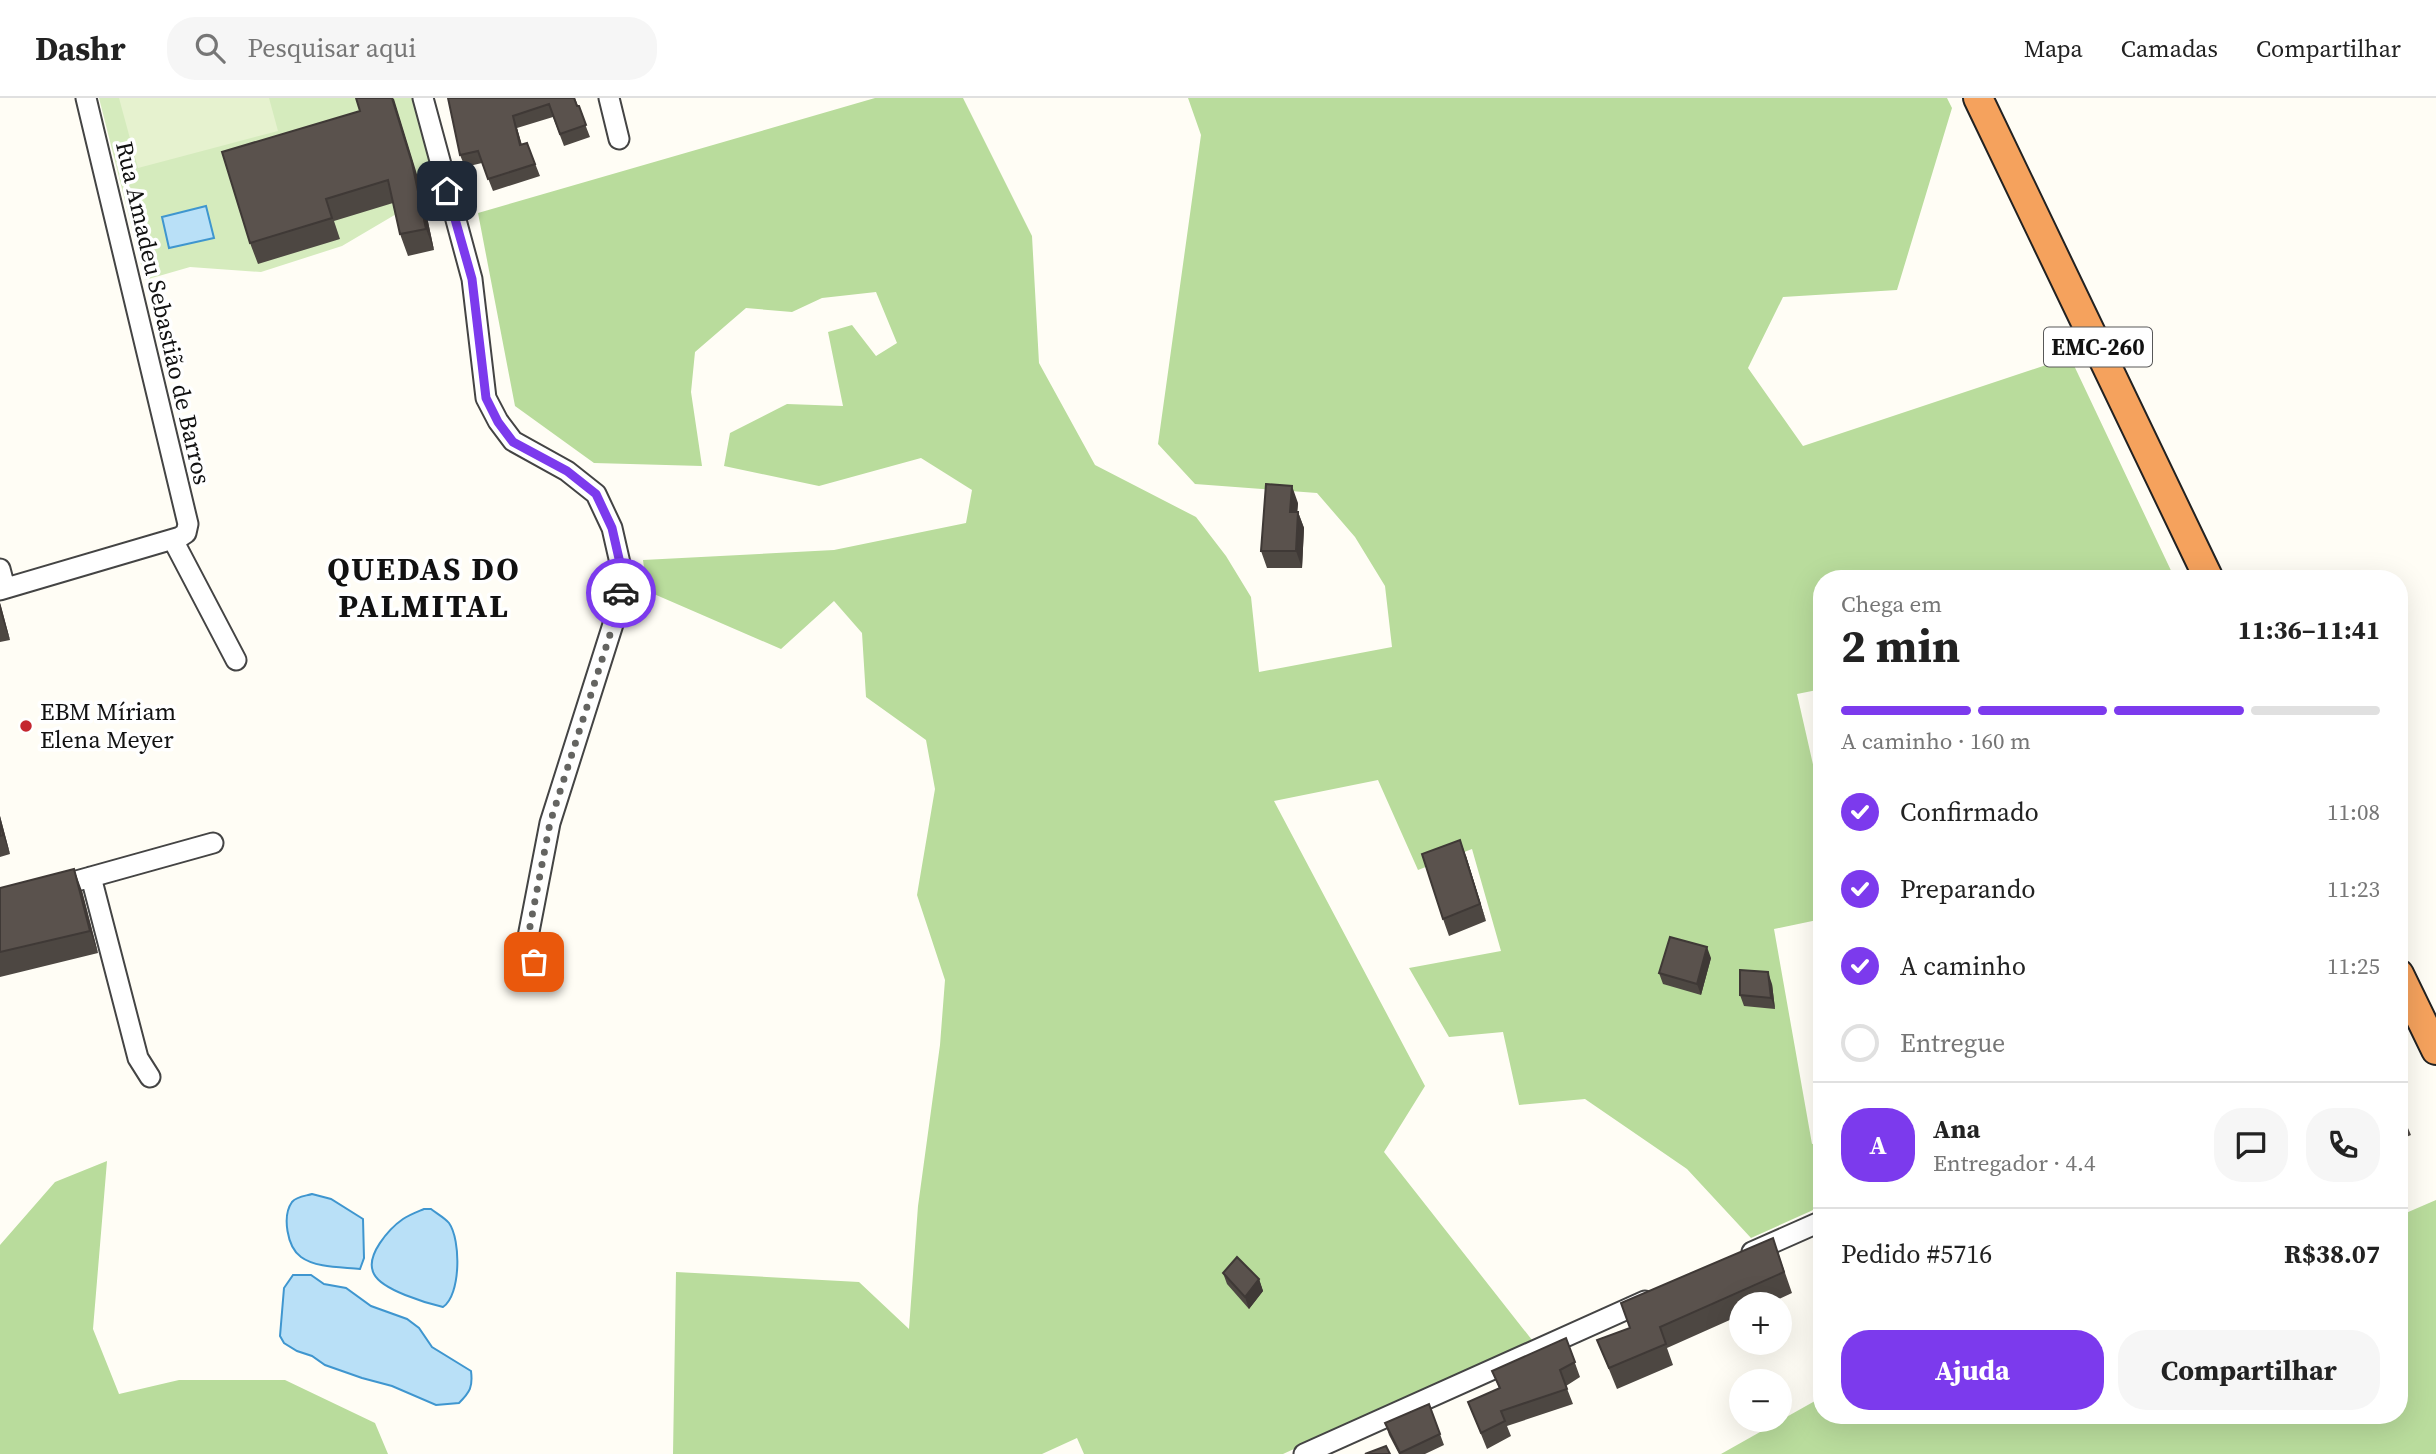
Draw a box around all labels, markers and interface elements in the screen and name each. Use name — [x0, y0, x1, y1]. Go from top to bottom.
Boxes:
search box — [167, 17, 657, 80]
text: Dashr — [35, 26, 125, 71]
icon: search — [191, 29, 229, 67]
text: Pesquisar aqui — [247, 30, 416, 66]
text: Mapa — [2024, 32, 2083, 65]
text: Camadas — [2121, 32, 2218, 65]
text: Compartilhar — [2256, 32, 2401, 65]
street label: Rua Amadeu Sebastião de Barros — [108, 138, 219, 488]
pin — [417, 161, 477, 221]
icon: home — [428, 172, 466, 210]
road number: EMC-260 — [2044, 328, 2152, 366]
district label: QUEDAS DO PALMITAL — [327, 547, 521, 628]
courier — [586, 558, 656, 628]
icon: car — [602, 574, 640, 612]
text: Chega em — [1841, 588, 1942, 620]
text: 11:36–11:41 — [2238, 612, 2380, 648]
text: 2 min — [1841, 614, 1960, 677]
place label: EBM Míriam Elena Meyer — [40, 695, 176, 756]
marker: EBM Míriam Elena Meyer — [18, 718, 34, 734]
text: A caminho · 160 m — [1841, 725, 2031, 757]
icon: check — [1841, 793, 1879, 831]
text: Confirmado — [1900, 794, 2039, 830]
text: 11:08 — [2327, 796, 2380, 828]
icon: check — [1841, 870, 1879, 908]
text: Preparando — [1900, 871, 2036, 907]
text: 11:23 — [2327, 873, 2380, 905]
pin — [504, 932, 564, 992]
icon: bag — [515, 943, 553, 981]
icon: check — [1841, 947, 1879, 985]
text: A caminho — [1900, 948, 2026, 984]
text: 11:25 — [2327, 950, 2380, 982]
text: Entregue — [1900, 1025, 2005, 1061]
button: chat — [2214, 1108, 2288, 1182]
button: phone — [2306, 1108, 2380, 1182]
text: Ana — [1933, 1111, 1980, 1147]
text: A — [1869, 1127, 1887, 1163]
text: Entregador · 4.4 — [1933, 1147, 2095, 1179]
text: Pedido #5716 — [1841, 1236, 1992, 1272]
text: R$38.07 — [2284, 1236, 2380, 1272]
map controls — [1729, 1292, 1792, 1432]
button: + — [1729, 1292, 1792, 1355]
button: Ajuda — [1841, 1330, 2104, 1410]
button: Compartilhar — [2118, 1330, 2380, 1410]
button: − — [1729, 1369, 1792, 1432]

